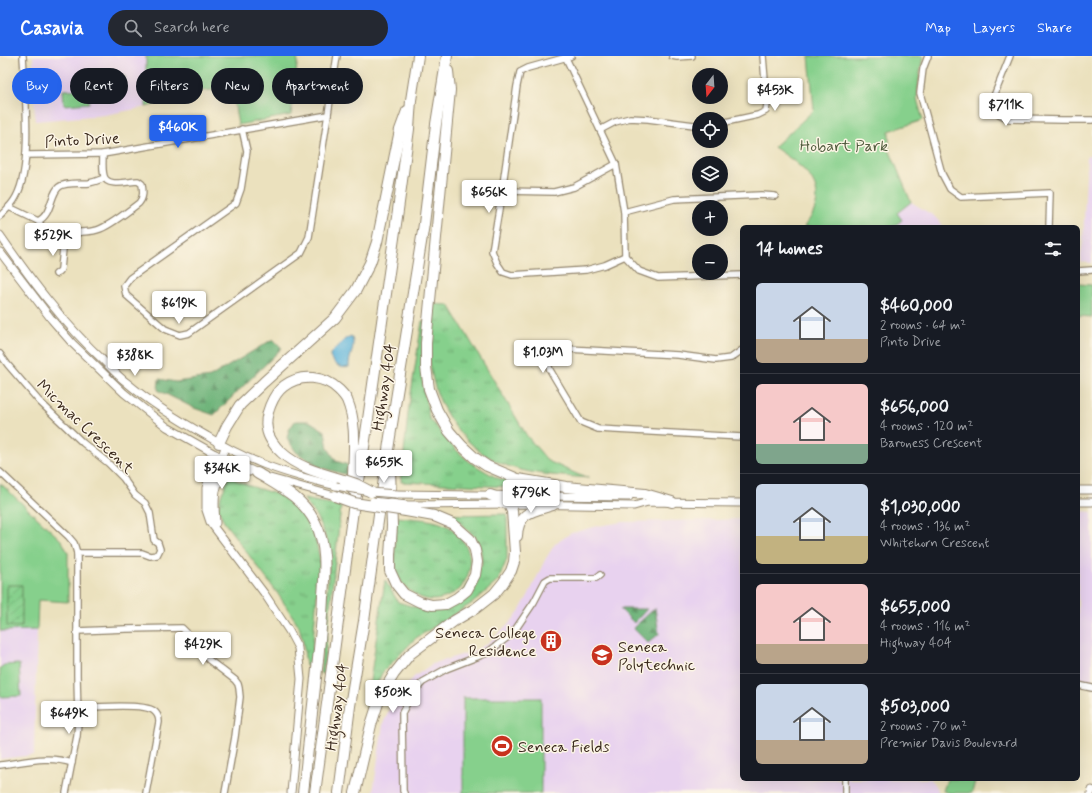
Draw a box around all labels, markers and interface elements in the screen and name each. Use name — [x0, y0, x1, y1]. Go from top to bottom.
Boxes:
search box — [108, 10, 388, 46]
text: Casavia — [20, 16, 84, 41]
icon: search — [122, 17, 144, 39]
text: Search here — [154, 18, 229, 38]
text: Map — [925, 19, 951, 37]
text: Layers — [973, 19, 1015, 37]
text: Share — [1037, 19, 1072, 37]
chip: Buy — [12, 68, 62, 104]
chip: Rent — [70, 68, 128, 104]
chip: Filters — [136, 68, 203, 104]
chip: New — [211, 68, 264, 104]
chip: Apartment — [272, 68, 363, 104]
north arrow — [692, 68, 728, 104]
map controls — [692, 68, 728, 280]
pin: $453K — [747, 78, 803, 112]
text: $453K — [757, 82, 793, 99]
pin: $711K — [978, 93, 1034, 127]
text: $711K — [988, 97, 1024, 114]
button: locate — [692, 112, 728, 148]
pin: $460K — [150, 115, 206, 149]
text: $460K — [158, 119, 198, 136]
street label: Pinto Drive — [44, 128, 120, 153]
park label: Hobart Park — [800, 136, 888, 157]
button: layers — [692, 156, 728, 192]
pin: $656K — [461, 180, 517, 214]
text: $656K — [471, 184, 507, 201]
button: + — [692, 200, 728, 236]
pin: $529K — [25, 223, 81, 257]
text: $529K — [34, 227, 72, 244]
text: 14 homes — [756, 238, 823, 260]
icon: filters — [1042, 238, 1064, 260]
button: − — [692, 244, 728, 280]
pin: $619K — [151, 291, 207, 325]
text: $619K — [161, 295, 197, 312]
text: $460,000 — [880, 295, 953, 317]
icon: home — [788, 299, 836, 347]
text: 2 rooms · 64 m² — [880, 317, 966, 334]
text: Pinto Drive — [880, 334, 941, 351]
pin: $1.03M — [510, 340, 576, 374]
street label: Highway 404 — [367, 342, 403, 433]
pin: $388K — [107, 343, 163, 377]
text: $1.03M — [523, 344, 563, 361]
text: $388K — [117, 347, 153, 364]
street label: Micmac Crescent — [32, 375, 139, 479]
text: $656,000 — [880, 396, 949, 418]
icon: home — [788, 400, 836, 448]
text: 4 rooms · 120 m² — [880, 418, 973, 435]
text: Baroness Crescent — [880, 435, 982, 452]
pin: $655K — [356, 450, 412, 484]
text: $655K — [365, 454, 403, 471]
pin: $346K — [194, 456, 250, 490]
text: $346K — [204, 460, 240, 477]
pin: $796K — [503, 480, 559, 514]
text: $796K — [512, 484, 550, 501]
text: $1,030,000 — [880, 496, 961, 518]
icon: home — [788, 500, 836, 548]
text: 4 rooms · 136 m² — [880, 518, 970, 535]
text: Whitehorn Crescent — [880, 535, 989, 552]
text: $655,000 — [880, 596, 950, 618]
icon: home — [788, 600, 836, 648]
text: 4 rooms · 116 m² — [880, 618, 970, 635]
place label: Seneca College Residence — [435, 623, 536, 662]
building icon: Seneca College Residence — [538, 628, 564, 654]
pin: $429K — [175, 632, 231, 666]
text: Highway 404 — [880, 635, 952, 652]
text: $429K — [184, 636, 222, 653]
place label: Seneca Polytechnic — [618, 637, 695, 676]
school or university icon: Seneca Polytechnic — [589, 642, 615, 668]
street label: Highway 404 — [321, 662, 355, 752]
pin: $503K — [365, 680, 421, 714]
text: $503K — [374, 684, 412, 701]
text: $503,000 — [880, 696, 950, 718]
icon: home — [788, 700, 836, 748]
pin: $649K — [41, 701, 97, 735]
text: $649K — [50, 705, 88, 722]
text: 2 rooms · 70 m² — [880, 718, 967, 735]
sports icon: Seneca Fields — [489, 733, 515, 759]
text: Premier Davis Boulevard — [880, 735, 1017, 752]
place label: Seneca Fields — [518, 737, 610, 758]

